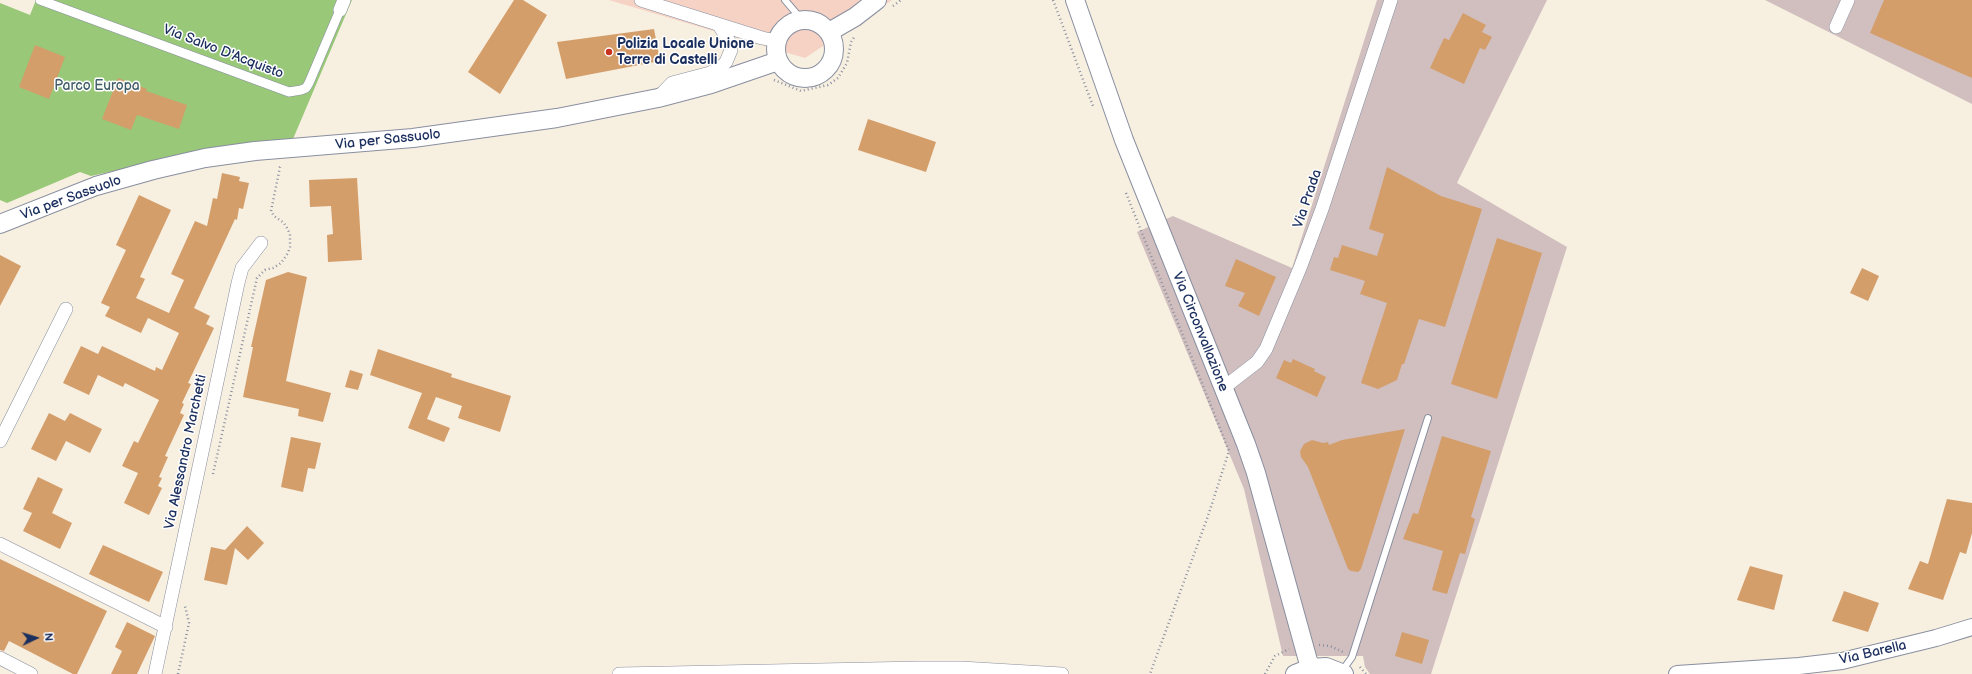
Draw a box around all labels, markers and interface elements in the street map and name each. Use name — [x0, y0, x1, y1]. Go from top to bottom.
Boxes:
street label: Via Salvo D'Acquisto — [160, 21, 286, 83]
place label: Polizia Locale Unione Terre di Castelli — [617, 36, 754, 68]
marker: Polizia Locale Unione Terre di Castelli — [604, 47, 614, 57]
park label: Parco Europa — [54, 78, 140, 94]
street label: Via per Sassuolo — [334, 126, 442, 154]
street label: Via Prada — [1290, 167, 1326, 231]
street label: Via per Sassuolo — [18, 172, 124, 224]
street label: Via Circonvallazione — [1168, 270, 1232, 394]
street label: Via Alessandro Marchetti — [161, 373, 211, 531]
north arrow — [16, 618, 56, 658]
text: N — [42, 633, 55, 642]
street label: Via Barella — [1838, 637, 1908, 669]

